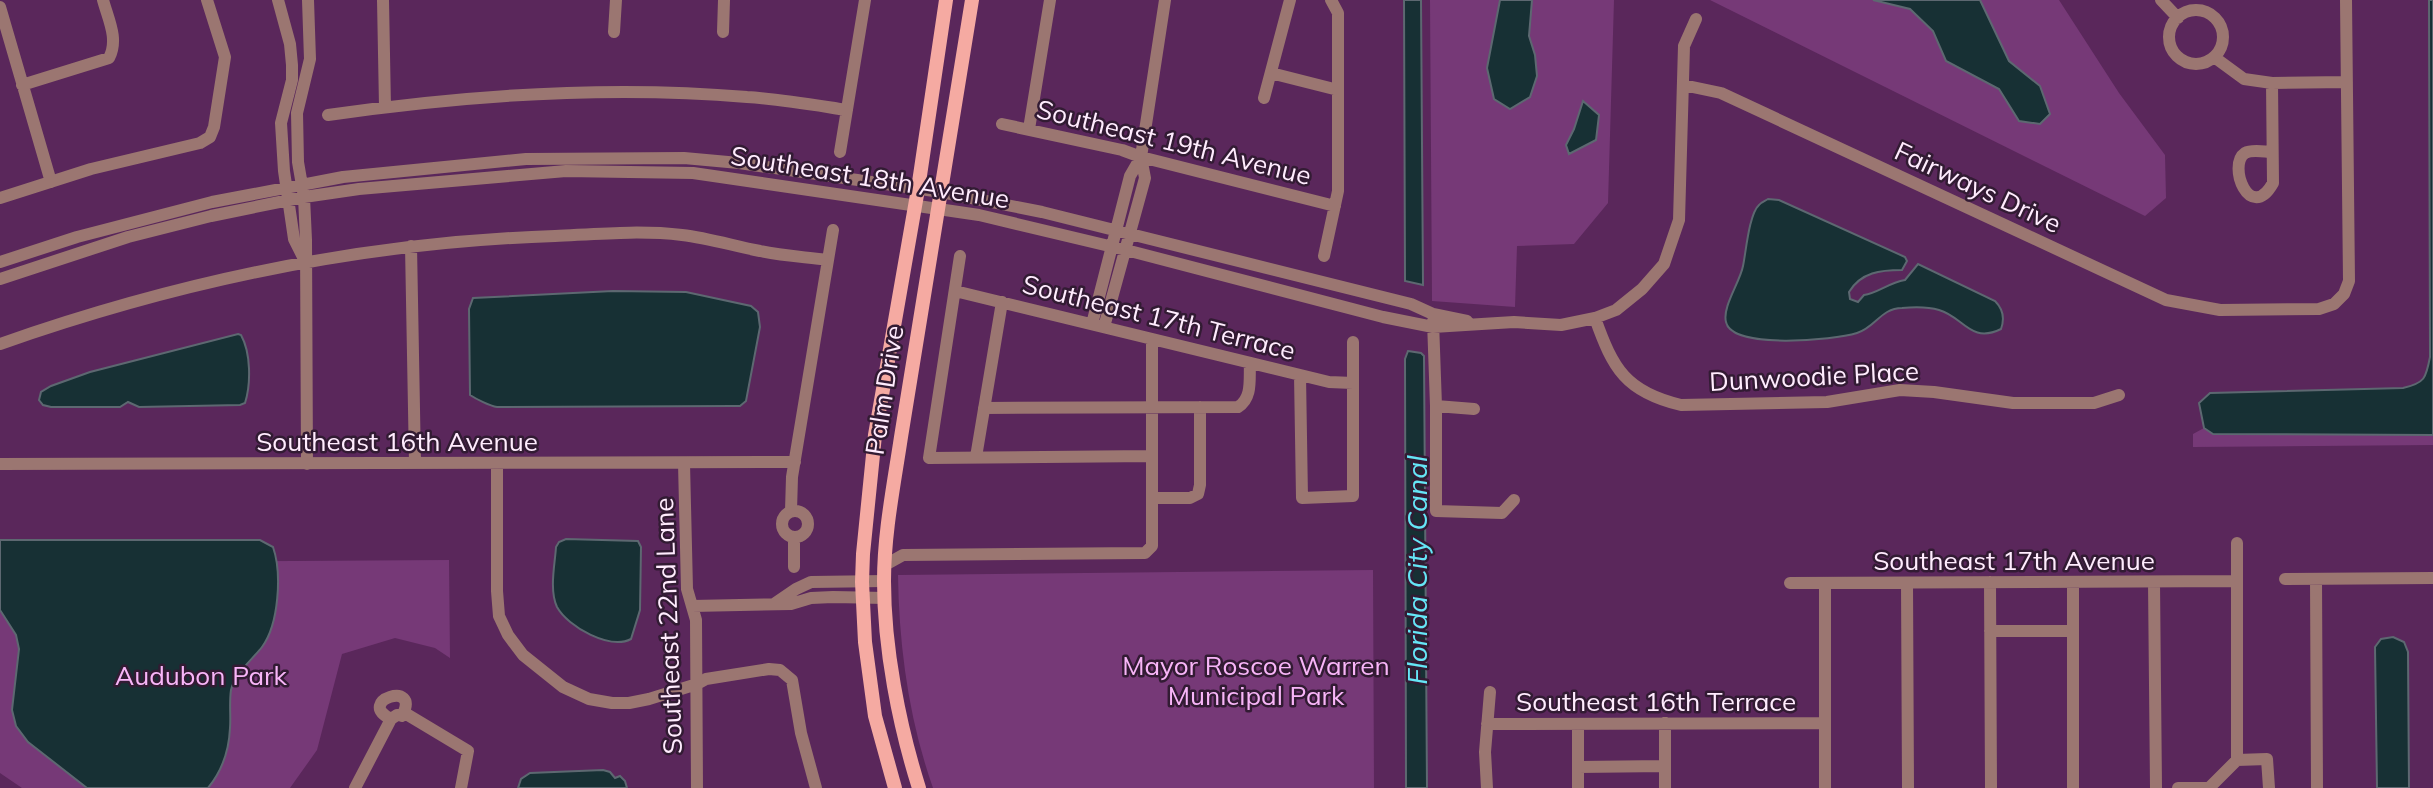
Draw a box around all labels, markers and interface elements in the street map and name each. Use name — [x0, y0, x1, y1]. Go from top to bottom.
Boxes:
street label: Southeast 19th Avenue — [1033, 92, 1315, 192]
street label: Fairways Drive — [1889, 134, 2067, 240]
street label: Southeast 18th Avenue — [728, 139, 1012, 215]
street label: Southeast 17th Terrace — [1019, 267, 1299, 367]
street label: Palm Drive — [857, 323, 911, 457]
street label: Dunwoodie Place — [1708, 354, 1920, 398]
street label: Southeast 16th Avenue — [256, 425, 538, 458]
water label: Florida City Canal — [1399, 455, 1434, 685]
street label: Southeast 22nd Lane — [647, 497, 689, 755]
street label: Southeast 17th Avenue — [1873, 544, 2155, 577]
park label: Mayor Roscoe Warren Municipal Park — [1122, 649, 1390, 712]
park label: Audubon Park — [115, 659, 288, 692]
street label: Southeast 16th Terrace — [1516, 685, 1796, 718]

